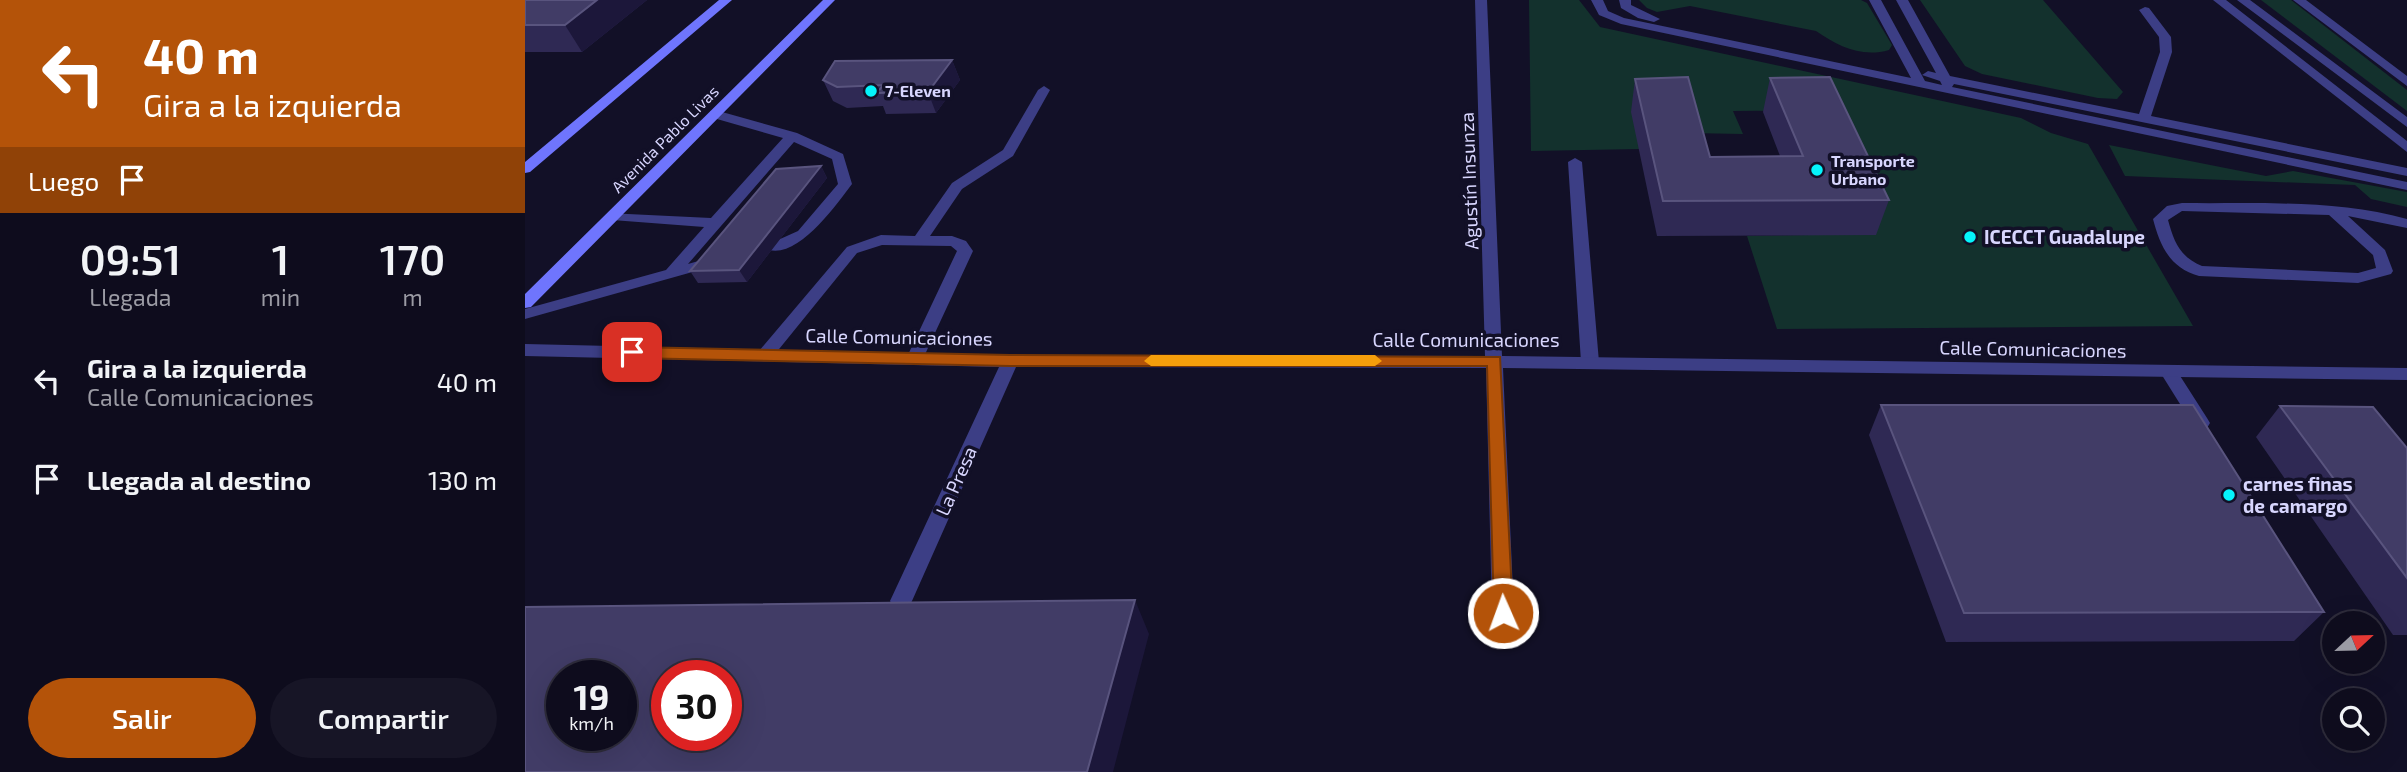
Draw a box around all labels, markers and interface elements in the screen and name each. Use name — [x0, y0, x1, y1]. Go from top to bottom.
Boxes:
text: 40 m — [143, 25, 259, 84]
icon: left — [28, 28, 119, 119]
street label: Avenida Pablo Livas — [607, 81, 722, 196]
place label: 7-Eleven — [885, 81, 951, 100]
marker: 7-Eleven — [863, 83, 879, 99]
text: Gira a la izquierda — [143, 85, 402, 123]
street label: Agustín Insunza — [1455, 112, 1482, 250]
place label: Transporte Urbano — [1831, 151, 1915, 188]
icon: arrive — [113, 161, 151, 199]
marker: Transporte Urbano — [1809, 162, 1825, 178]
text: Luego — [28, 165, 99, 196]
place label: ICECCT Guadalupe — [1984, 225, 2145, 248]
marker: ICECCT Guadalupe — [1962, 229, 1978, 245]
text: 09:51 — [80, 233, 181, 283]
text: 1 — [272, 233, 289, 283]
text: 170 — [380, 233, 445, 283]
text: Llegada — [89, 283, 171, 311]
text: min — [261, 283, 300, 311]
text: m — [402, 283, 423, 311]
pin — [602, 322, 662, 382]
street label: Calle Comunicaciones — [805, 323, 993, 350]
street label: Calle Comunicaciones — [1372, 328, 1560, 351]
icon: arrive — [613, 333, 651, 371]
street label: Calle Comunicaciones — [1939, 335, 2127, 362]
text: Gira a la izquierda — [87, 352, 307, 383]
icon: left — [28, 362, 66, 400]
text: 40 m — [437, 366, 497, 397]
text: Calle Comunicaciones — [87, 383, 314, 411]
street label: La Presa — [930, 443, 981, 519]
icon: arrive — [28, 460, 66, 498]
text: Llegada al destino — [87, 464, 311, 495]
text: 130 m — [428, 464, 497, 495]
place label: carnes finas de camargo — [2243, 472, 2353, 517]
marker: carnes finas de camargo — [2221, 487, 2237, 503]
position arrow — [1466, 576, 1540, 650]
north arrow — [2322, 611, 2385, 674]
map controls — [2322, 611, 2385, 751]
speed limit sign: 30 — [651, 660, 742, 751]
text: 19 — [574, 675, 609, 717]
button: Salir — [28, 678, 256, 758]
button: Compartir — [270, 678, 497, 758]
button: search — [2322, 688, 2385, 751]
text: km/h — [569, 712, 614, 734]

